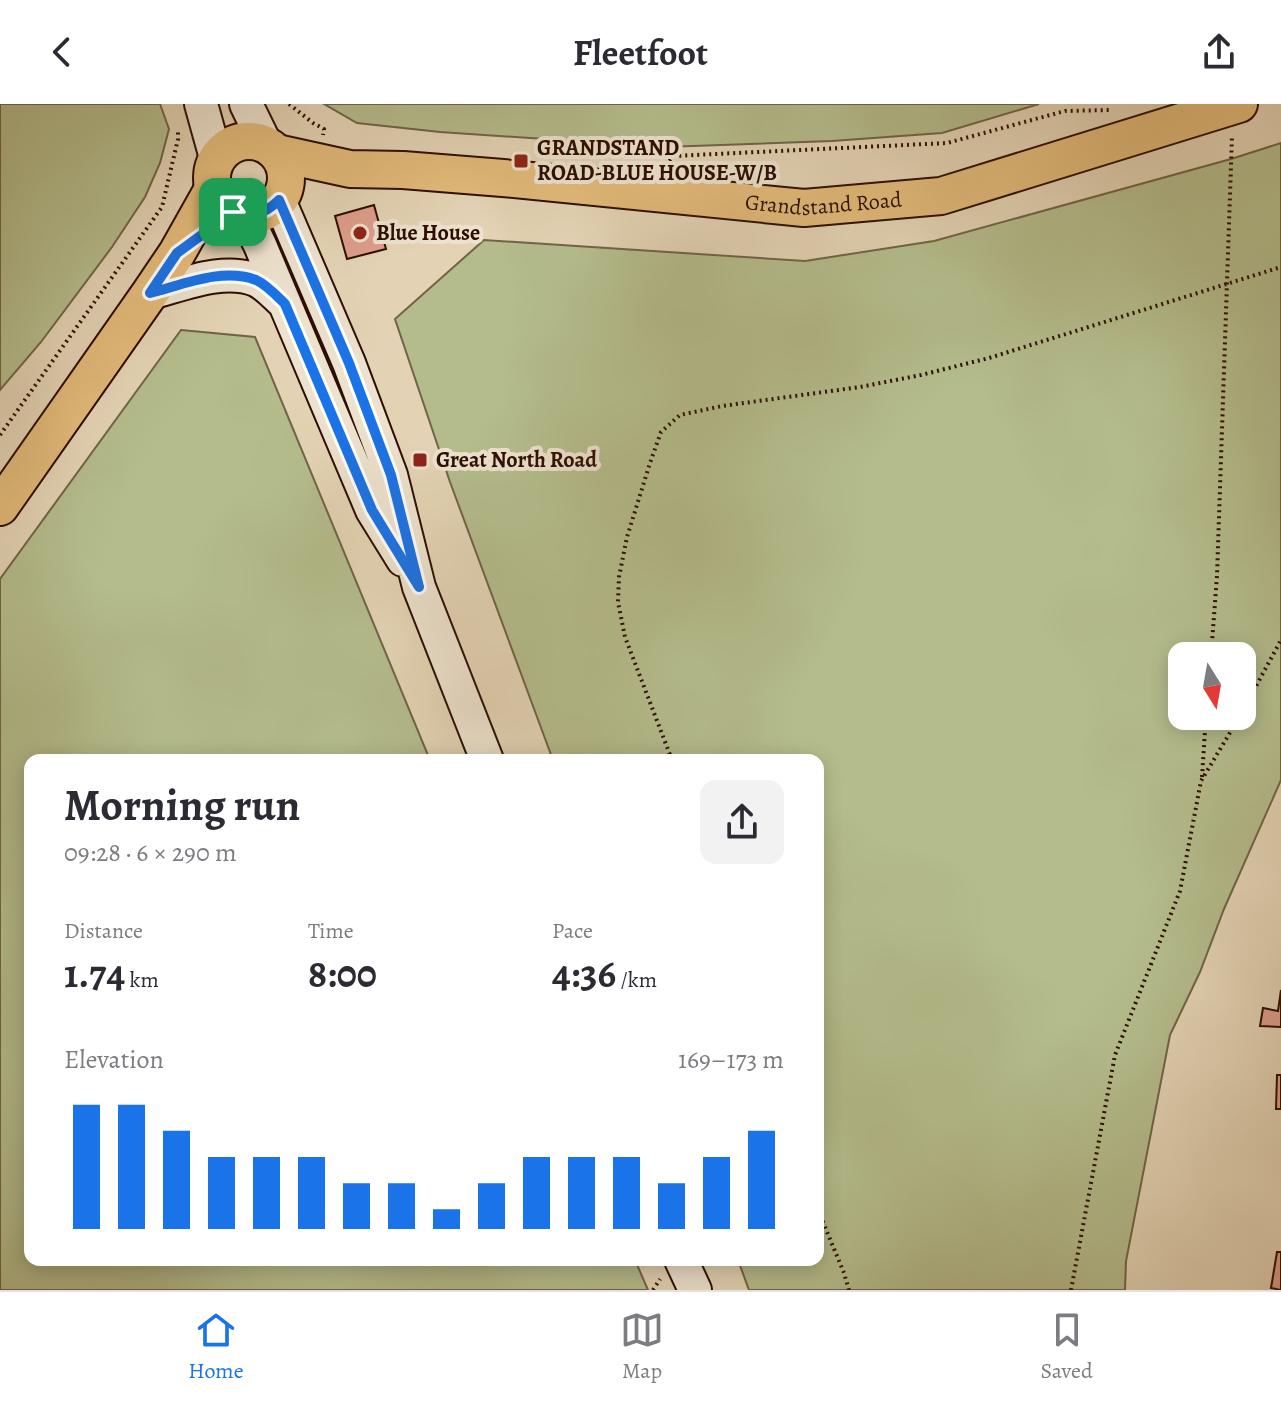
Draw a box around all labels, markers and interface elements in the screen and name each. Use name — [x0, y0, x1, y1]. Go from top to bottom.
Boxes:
text: Fleetfoot — [573, 28, 708, 77]
icon: back — [40, 30, 84, 74]
icon: share — [1197, 30, 1241, 74]
place label: GRANDSTAND ROAD-BLUE HOUSE-W/B — [537, 133, 777, 188]
marker: GRANDSTAND ROAD-BLUE HOUSE-W/B — [512, 152, 530, 170]
pin — [199, 178, 267, 246]
street label: Grandstand Road — [744, 184, 903, 223]
icon: arrive — [211, 190, 255, 234]
place label: Blue House — [376, 218, 480, 248]
marker: Blue House — [351, 224, 369, 242]
place label: Great North Road — [436, 445, 597, 475]
marker: Great North Road — [411, 451, 429, 469]
north arrow — [1168, 642, 1256, 730]
map controls — [1168, 642, 1256, 730]
text: Morning run — [64, 775, 300, 835]
button: share — [700, 780, 784, 864]
text: 09:28 · 6 × 290 m — [64, 835, 237, 870]
text: Distance — [64, 916, 143, 946]
text: Time — [308, 916, 354, 946]
text: Pace — [552, 916, 593, 946]
text: 1.74 — [64, 946, 125, 1001]
text: 8:00 — [308, 946, 377, 1001]
text: 4:36 — [552, 946, 616, 1001]
text: km — [125, 965, 159, 995]
text: /km — [616, 965, 657, 995]
text: Elevation — [64, 1042, 164, 1077]
text: 169–173 m — [678, 1042, 784, 1077]
tab: Home — [188, 1308, 244, 1386]
tab: Map — [620, 1308, 664, 1386]
tab: Saved — [1041, 1308, 1093, 1386]

